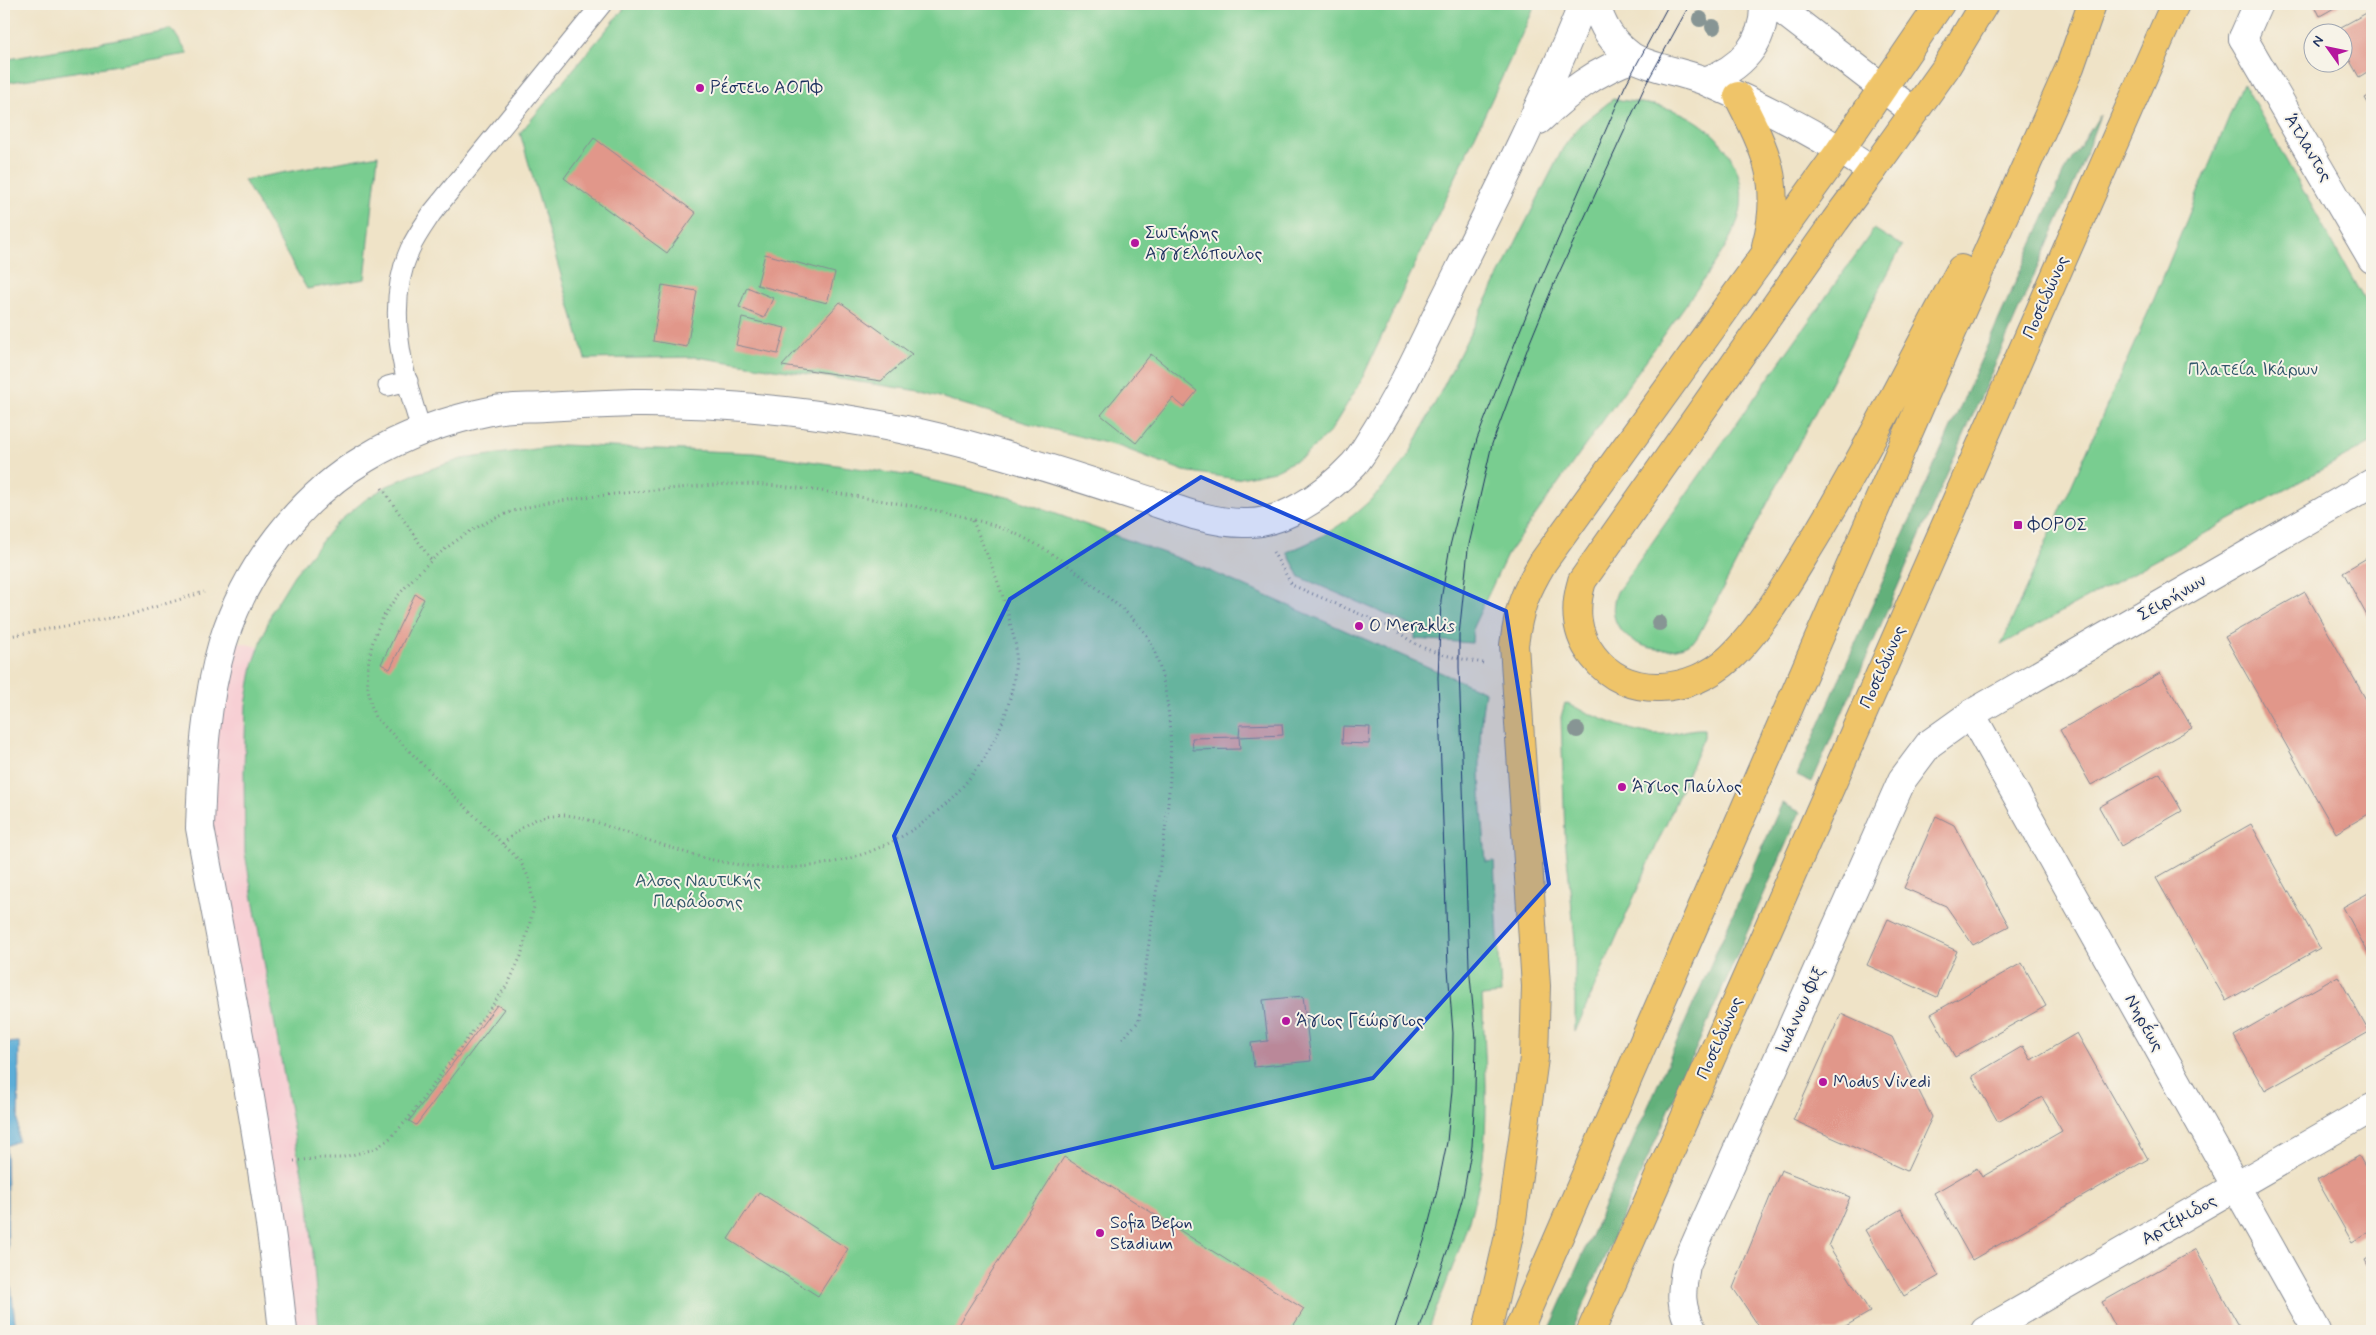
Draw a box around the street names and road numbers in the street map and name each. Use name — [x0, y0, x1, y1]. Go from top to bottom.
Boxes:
street label: Άτλαντος — [2278, 110, 2338, 186]
street label: Ποσειδώνος — [2017, 252, 2075, 342]
street label: Σειρήνων — [2133, 569, 2211, 627]
street label: Ποσειδώνος — [1854, 622, 1912, 712]
street label: Ιωάννου Φιξ — [1770, 962, 1830, 1058]
street label: Νηρέως — [2118, 990, 2170, 1056]
street label: Ποσειδώνος — [1691, 993, 1749, 1083]
street label: Αρτέμιδος — [2136, 1188, 2221, 1251]

